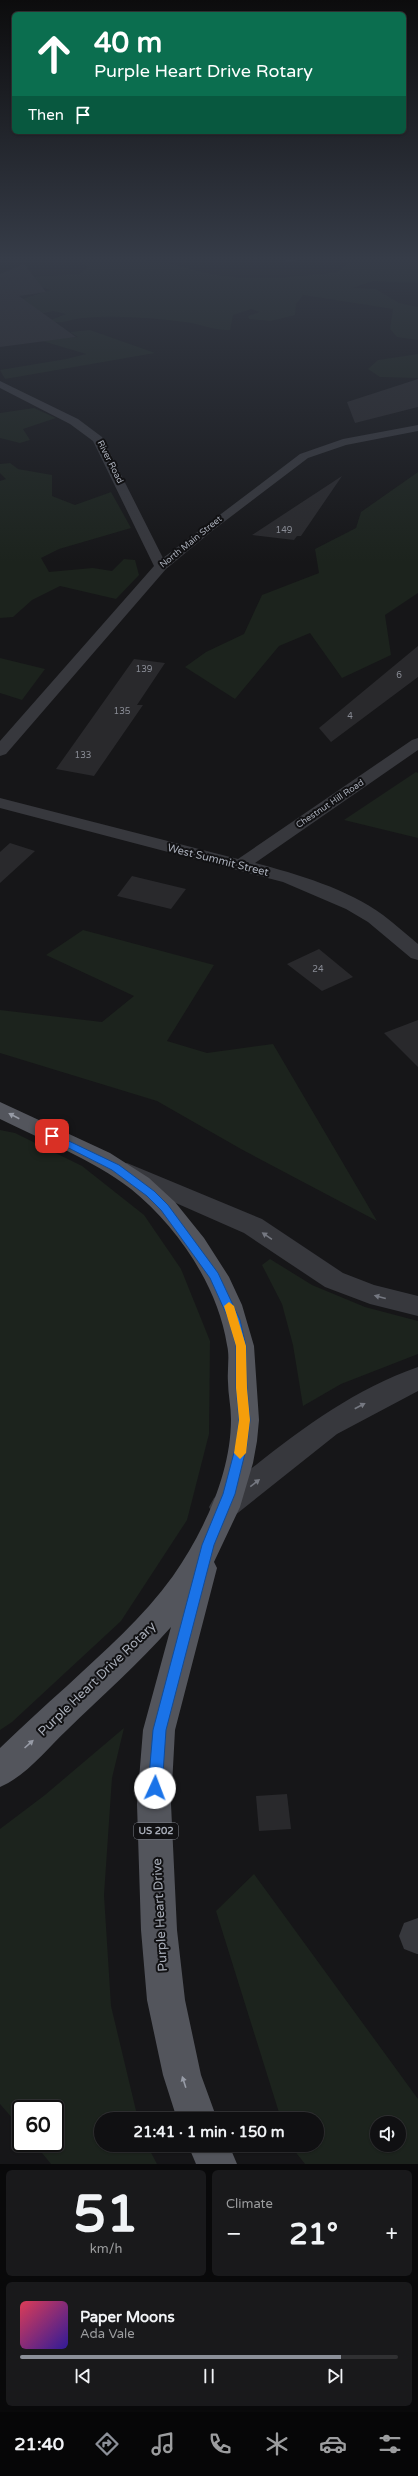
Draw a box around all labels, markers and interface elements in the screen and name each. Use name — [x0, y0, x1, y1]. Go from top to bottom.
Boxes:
text: 40 m — [94, 26, 162, 60]
icon: ahead — [28, 28, 80, 80]
text: Purple Heart Drive Rotary — [94, 60, 313, 82]
icon: arrive — [72, 104, 94, 126]
text: Then — [28, 106, 64, 124]
street label: River Road — [94, 439, 126, 485]
street label: North Main Street — [158, 513, 225, 570]
house number: 149 — [276, 525, 293, 536]
house number: 139 — [136, 664, 153, 675]
house number: 6 — [396, 670, 402, 681]
house number: 135 — [114, 706, 131, 717]
house number: 4 — [347, 711, 353, 722]
house number: 133 — [75, 750, 91, 761]
street label: Chestnut Hill Road — [294, 777, 366, 831]
street label: West Summit Street — [166, 841, 270, 879]
house number: 24 — [312, 964, 324, 975]
one-way arrow — [8, 1113, 20, 1119]
pin — [35, 1119, 69, 1153]
icon: arrive — [41, 1125, 63, 1147]
one-way arrow — [261, 1232, 272, 1239]
one-way arrow — [374, 1293, 386, 1299]
one-way arrow — [354, 1403, 365, 1410]
one-way arrow — [249, 1479, 260, 1487]
street label: Purple Heart Drive Rotary — [35, 1618, 159, 1740]
one-way arrow — [24, 1739, 34, 1749]
position arrow — [134, 1767, 176, 1809]
road number: US 202 — [134, 1823, 178, 1839]
street label: Purple Heart Drive — [149, 1858, 171, 1972]
one-way arrow — [181, 2076, 187, 2088]
speed limit sign: 60 — [12, 2100, 64, 2152]
map controls — [370, 2116, 406, 2152]
button: sound — [370, 2116, 406, 2152]
text: 21:41 · 1 min · 150 m — [134, 2123, 284, 2141]
text: 51 — [73, 2183, 139, 2246]
text: Climate — [226, 2196, 273, 2212]
text: 21° — [289, 2216, 338, 2253]
text: − — [226, 2221, 242, 2247]
text: + — [386, 2221, 398, 2247]
text: km/h — [90, 2241, 122, 2257]
text: Paper Moons — [80, 2308, 175, 2326]
text: Ada Vale — [80, 2326, 135, 2342]
icon: previous — [72, 2365, 94, 2387]
icon: pause — [198, 2365, 220, 2387]
icon: next — [324, 2365, 346, 2387]
icon: directions — [93, 2430, 121, 2458]
icon: music — [149, 2430, 177, 2458]
icon: phone — [206, 2430, 234, 2458]
icon: climate — [263, 2430, 291, 2458]
icon: car — [319, 2430, 347, 2458]
icon: filters — [376, 2430, 404, 2458]
text: 21:40 — [14, 2433, 64, 2455]

